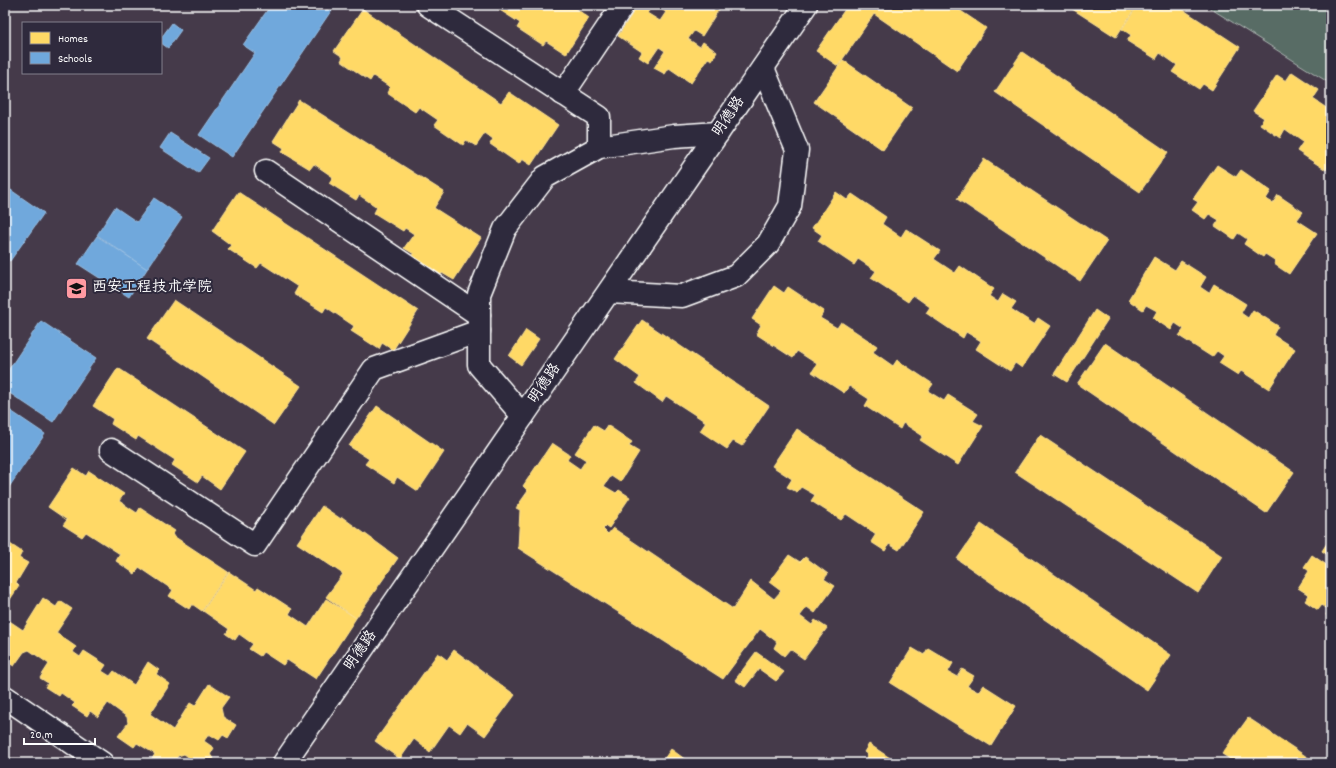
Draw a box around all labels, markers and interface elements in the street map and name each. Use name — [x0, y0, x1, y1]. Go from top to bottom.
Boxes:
legend — [22, 22, 162, 74]
text: Homes — [58, 31, 88, 48]
text: Schools — [58, 51, 92, 68]
street label: 明德路 — [707, 92, 751, 142]
school or university icon: 西安工程技术学院 — [63, 275, 89, 301]
place label: 西安工程技术学院 — [92, 277, 212, 299]
street label: 明德路 — [523, 359, 567, 409]
street label: 明德路 — [339, 626, 383, 676]
scale bar — [24, 720, 95, 746]
text: 20 m — [30, 727, 53, 744]

